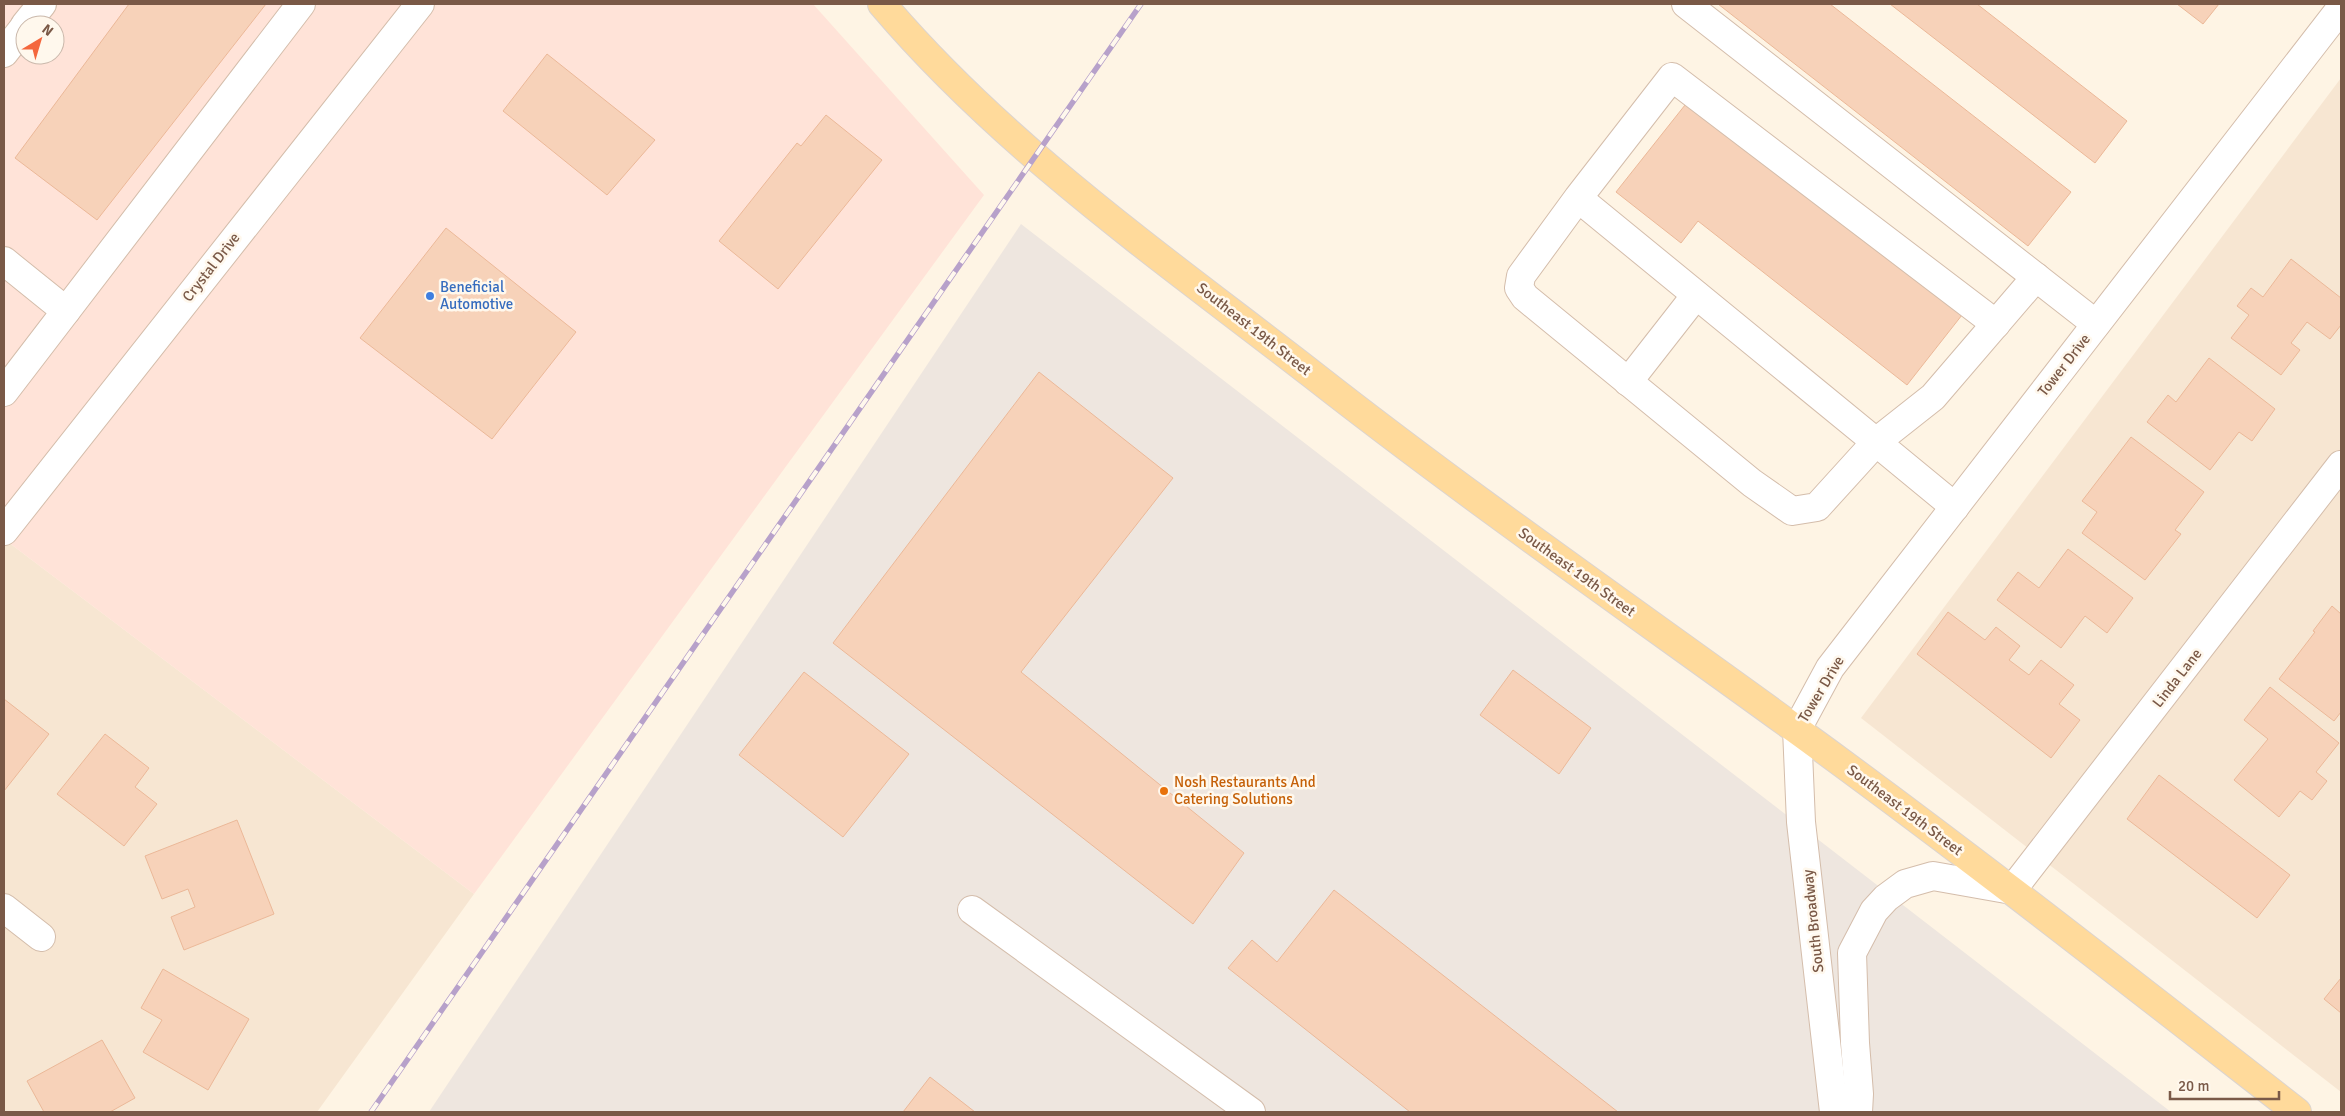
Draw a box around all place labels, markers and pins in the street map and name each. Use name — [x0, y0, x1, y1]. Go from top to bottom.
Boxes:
place label: Beneficial Automotive — [440, 278, 513, 313]
marker: Beneficial Automotive — [424, 290, 436, 302]
place label: Nosh Restaurants And Catering Solutions — [1174, 773, 1316, 808]
marker: Nosh Restaurants And Catering Solutions — [1158, 785, 1170, 797]

